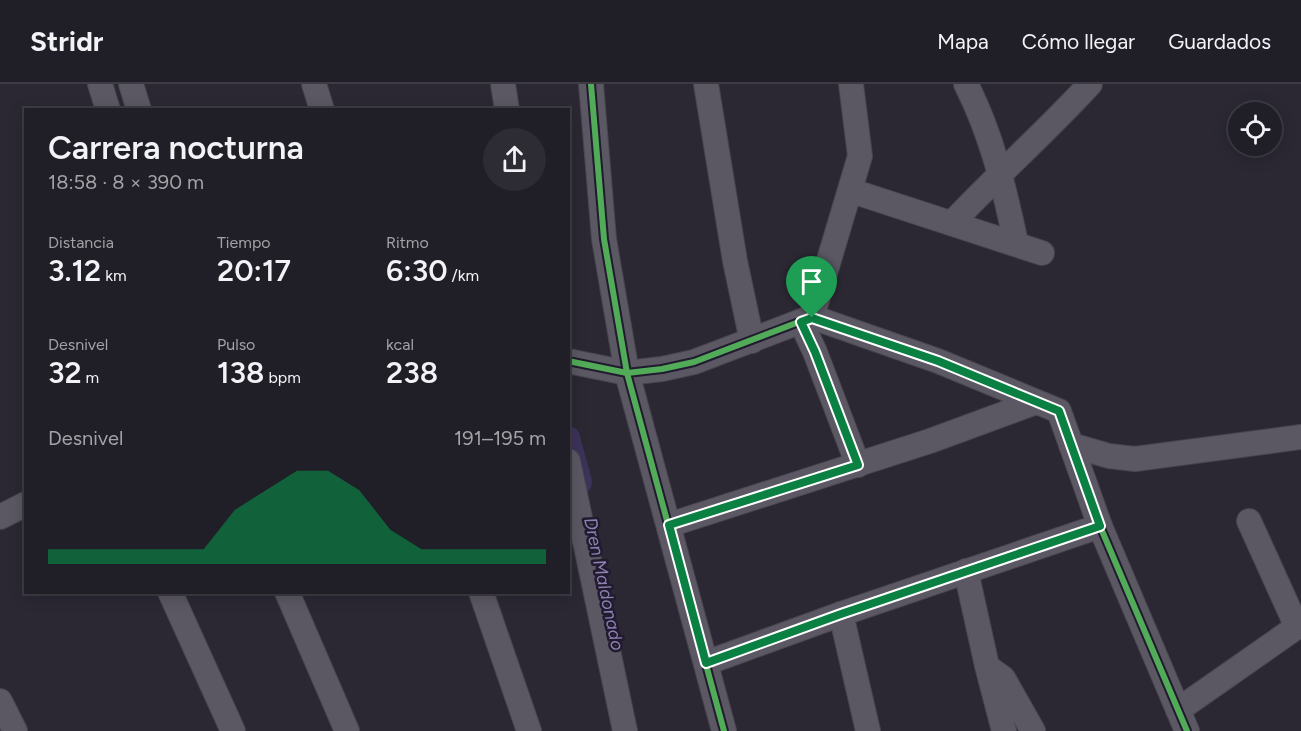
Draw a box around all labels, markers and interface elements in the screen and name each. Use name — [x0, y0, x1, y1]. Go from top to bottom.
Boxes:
text: Stridr — [30, 24, 103, 58]
text: Mapa — [937, 29, 989, 54]
text: Cómo llegar — [1022, 29, 1135, 54]
text: Guardados — [1168, 29, 1271, 54]
map controls — [1228, 102, 1282, 156]
button: locate — [1228, 102, 1282, 156]
text: Carrera nocturna — [48, 128, 304, 167]
button: share — [483, 128, 546, 191]
text: 18:58 · 8 × 390 m — [48, 170, 204, 194]
text: Distancia — [48, 233, 114, 252]
text: Tiempo — [217, 233, 271, 252]
text: Ritmo — [386, 233, 429, 252]
text: 3.12 — [48, 252, 101, 289]
text: 20:17 — [217, 252, 291, 289]
text: 6:30 — [386, 252, 448, 289]
pin — [786, 256, 837, 318]
icon: arrive — [795, 265, 828, 298]
text: km — [101, 266, 127, 285]
text: /km — [448, 266, 479, 285]
text: Desnivel — [48, 335, 108, 354]
text: Pulso — [217, 335, 255, 354]
text: kcal — [386, 335, 414, 354]
text: 32 — [48, 354, 82, 391]
text: 138 — [217, 354, 265, 391]
text: 238 — [386, 354, 438, 391]
text: m — [82, 368, 99, 387]
text: bpm — [265, 368, 301, 387]
text: Desnivel — [48, 426, 123, 450]
text: 191–195 m — [454, 426, 546, 450]
water label: Dren Maldonado — [579, 516, 629, 652]

